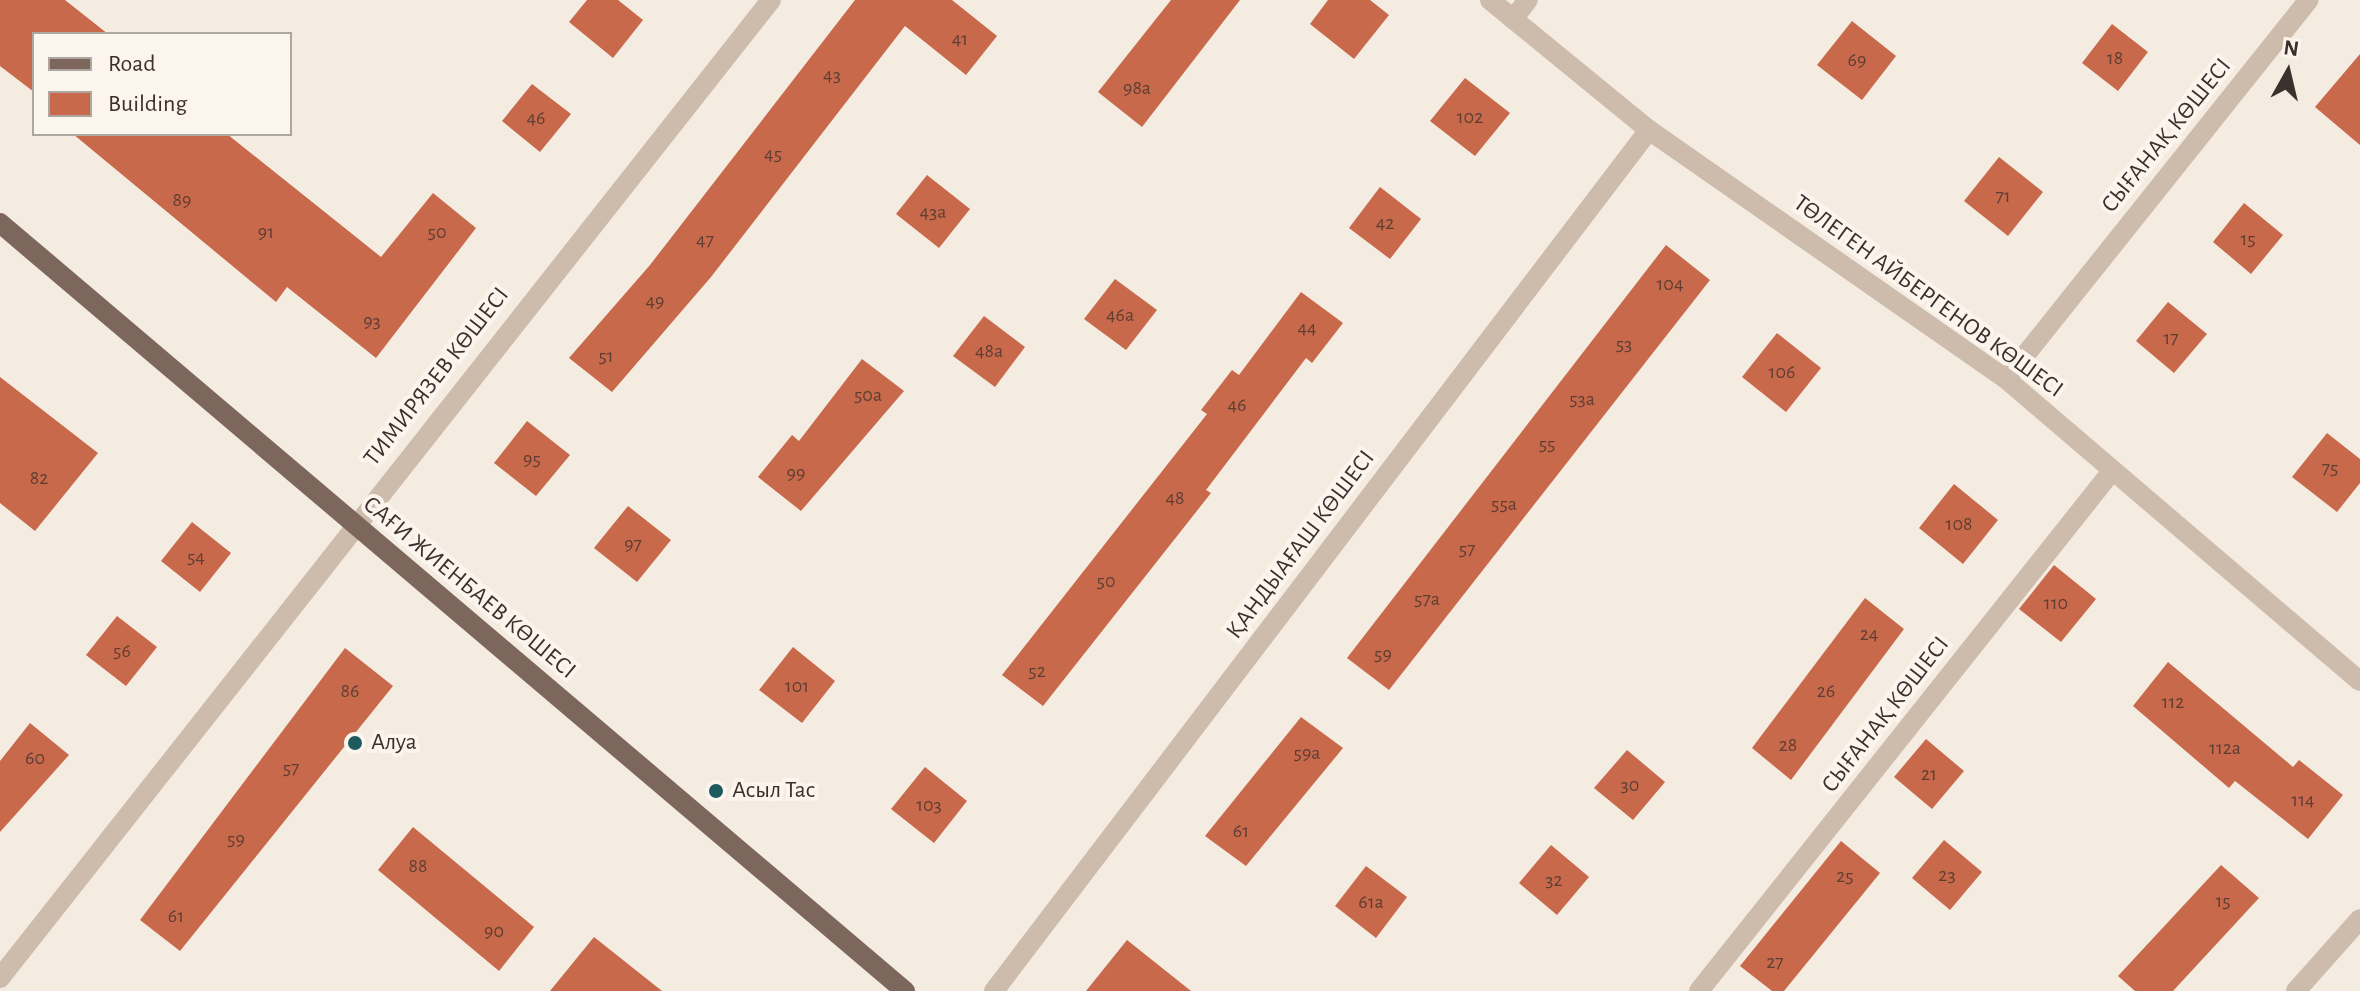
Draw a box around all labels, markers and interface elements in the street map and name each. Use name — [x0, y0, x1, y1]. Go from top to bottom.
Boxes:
house number: 41 — [952, 27, 968, 51]
legend — [32, 32, 292, 136]
north arrow — [2248, 32, 2328, 112]
text: N — [2282, 36, 2300, 60]
house number: 18 — [2107, 46, 2123, 70]
house number: 69 — [1848, 48, 1866, 72]
text: Road — [108, 52, 156, 76]
street label: СЫҒАНАҚ КӨШЕСІ — [2096, 53, 2238, 219]
house number: 43 — [823, 63, 841, 87]
house number: 98а — [1123, 76, 1151, 100]
text: Building — [108, 92, 187, 116]
house number: 102 — [1457, 105, 1483, 129]
house number: 46 — [526, 106, 546, 130]
house number: 45 — [764, 142, 782, 166]
house number: 71 — [1995, 184, 2011, 208]
house number: 89 — [173, 188, 191, 212]
street label: ТӨЛЕГЕН АЙБЕРГЕНОВ КӨШЕСІ — [1787, 189, 2069, 405]
house number: 43а — [920, 200, 946, 224]
house number: 42 — [1376, 211, 1394, 235]
house number: 91 — [258, 220, 274, 244]
house number: 50 — [428, 220, 446, 244]
house number: 15 — [2240, 227, 2256, 251]
house number: 47 — [696, 228, 714, 252]
house number: 104 — [1656, 272, 1684, 296]
street label: ТИМИРЯЗЕВ КӨШЕСІ — [358, 282, 516, 472]
house number: 49 — [645, 289, 665, 313]
house number: 46а — [1106, 303, 1134, 327]
house number: 93 — [363, 309, 381, 333]
house number: 44 — [1297, 316, 1317, 340]
house number: 17 — [2163, 326, 2179, 350]
house number: 53 — [1616, 332, 1632, 356]
house number: 48а — [975, 339, 1003, 363]
house number: 51 — [598, 344, 614, 368]
house number: 106 — [1769, 360, 1795, 384]
house number: 50а — [854, 383, 882, 407]
house number: 53а — [1569, 387, 1595, 411]
house number: 46 — [1227, 393, 1247, 417]
house number: 55 — [1539, 432, 1555, 456]
street label: ҚАНДЫАҒАШ КӨШЕСІ — [1221, 445, 1381, 645]
house number: 95 — [523, 447, 541, 471]
house number: 75 — [2322, 456, 2338, 480]
house number: 99 — [787, 461, 805, 485]
house number: 82 — [30, 466, 48, 490]
house number: 48 — [1165, 486, 1185, 510]
street label: САҒИ ЖИЕНБАЕВ КӨШЕСІ — [357, 490, 581, 686]
house number: 55а — [1491, 492, 1517, 516]
house number: 108 — [1946, 512, 1972, 536]
house number: 97 — [624, 532, 642, 556]
house number: 57 — [1459, 537, 1475, 561]
house number: 54 — [187, 545, 205, 569]
house number: 50 — [1097, 569, 1115, 593]
house number: 57а — [1414, 587, 1440, 611]
house number: 110 — [2044, 591, 2068, 615]
house number: 24 — [1860, 622, 1878, 646]
street label: СЫҒАНАҚ КӨШЕСІ — [1816, 631, 1956, 799]
house number: 56 — [113, 639, 131, 663]
house number: 59 — [1374, 642, 1392, 666]
house number: 52 — [1028, 659, 1046, 683]
house number: 101 — [785, 674, 809, 698]
house number: 86 — [341, 679, 359, 703]
house number: 26 — [1817, 679, 1835, 703]
house number: 112 — [2162, 690, 2184, 714]
place label: Алуа — [371, 729, 417, 757]
house number: 28 — [1779, 733, 1797, 757]
marker: Алуа — [346, 734, 364, 752]
house number: 112а — [2209, 736, 2241, 760]
house number: 59а — [1294, 741, 1320, 765]
house number: 60 — [25, 746, 45, 770]
house number: 57 — [283, 756, 299, 780]
house number: 21 — [1921, 762, 1937, 786]
house number: 30 — [1621, 773, 1639, 797]
place label: Асыл Тас — [732, 777, 815, 805]
marker: Асыл Тас — [707, 782, 725, 800]
house number: 114 — [2291, 788, 2315, 812]
house number: 103 — [916, 793, 942, 817]
house number: 61 — [1233, 819, 1249, 843]
house number: 59 — [227, 827, 245, 851]
house number: 88 — [409, 854, 427, 878]
house number: 23 — [1938, 863, 1956, 887]
house number: 25 — [1836, 864, 1854, 888]
house number: 32 — [1545, 868, 1563, 892]
house number: 15 — [2215, 889, 2231, 913]
house number: 61а — [1358, 890, 1384, 914]
house number: 61 — [168, 904, 184, 928]
house number: 90 — [484, 919, 504, 943]
house number: 27 — [1766, 950, 1784, 974]

